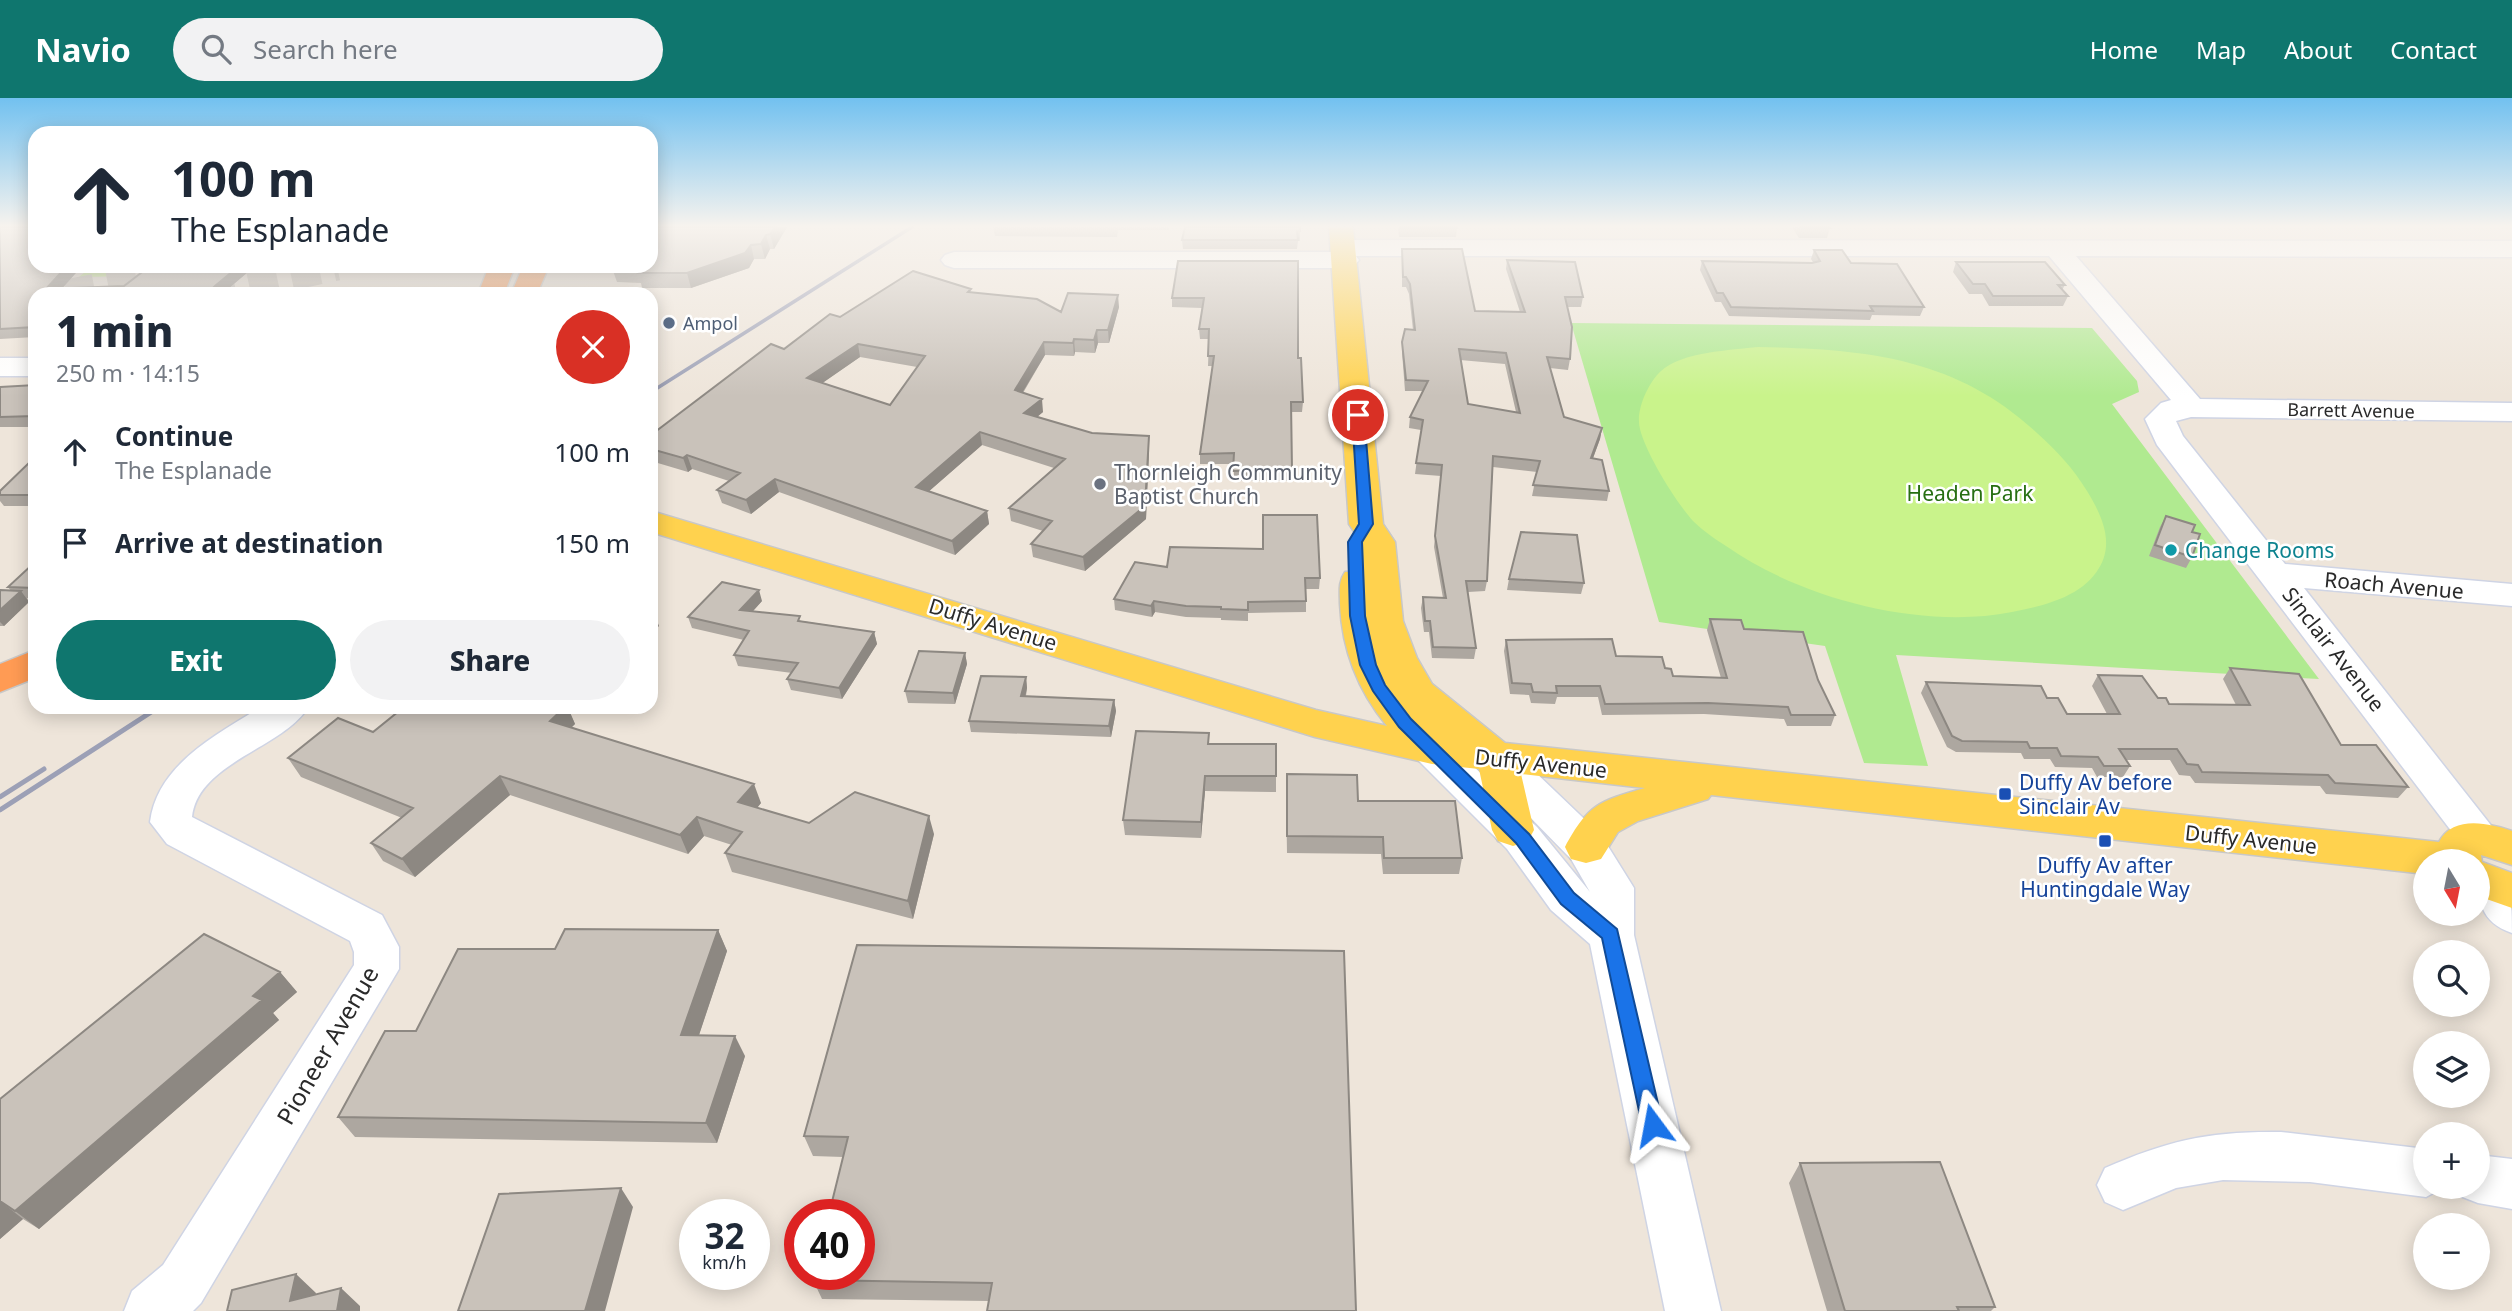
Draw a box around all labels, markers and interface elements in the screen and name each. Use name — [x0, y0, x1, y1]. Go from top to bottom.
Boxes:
search box — [173, 18, 663, 81]
text: Navio — [35, 27, 131, 72]
icon: search — [197, 30, 235, 68]
text: Search here — [253, 31, 398, 67]
text: Home — [2090, 33, 2158, 66]
text: Map — [2196, 33, 2246, 66]
text: About — [2284, 33, 2352, 66]
text: Contact — [2390, 33, 2477, 66]
text: 100 m — [171, 145, 316, 211]
icon: ahead — [56, 154, 147, 245]
text: The Esplanade — [171, 208, 389, 251]
text: 1 min — [56, 302, 173, 359]
button: close — [556, 310, 630, 384]
place label: Ampol — [683, 311, 738, 335]
marker: Ampol — [661, 315, 677, 331]
text: 250 m · 14:15 — [56, 357, 200, 389]
pin — [1328, 385, 1388, 445]
icon: arrive — [1339, 396, 1377, 434]
street label: Barrett Avenue — [2287, 397, 2415, 423]
text: Continue — [115, 418, 233, 454]
icon: ahead — [56, 433, 94, 471]
text: 100 m — [554, 434, 630, 470]
text: The Esplanade — [115, 454, 272, 486]
place label: Thornleigh Community Baptist Church — [1114, 458, 1342, 510]
marker: Thornleigh Community Baptist Church — [1092, 476, 1108, 492]
park label: Headen Park — [1907, 479, 2034, 507]
icon: arrive — [56, 524, 94, 562]
text: Arrive at destination — [115, 525, 384, 561]
text: 150 m — [554, 525, 630, 561]
place label: Change Rooms — [2185, 536, 2334, 564]
marker: Change Rooms — [2163, 542, 2179, 558]
street label: Roach Avenue — [2323, 565, 2465, 605]
street label: Sinclair Avenue — [2277, 581, 2391, 717]
street label: Duffy Avenue — [925, 591, 1061, 657]
button: Exit — [56, 620, 336, 700]
button: Share — [350, 620, 630, 700]
street label: Duffy Avenue — [1474, 742, 1608, 784]
place label: Duffy Av before Sinclair Av — [2019, 768, 2172, 820]
marker: Duffy Av before Sinclair Av — [1997, 786, 2013, 802]
street label: Duffy Avenue — [2184, 818, 2318, 860]
marker: Duffy Av after Huntingdale Way — [2097, 833, 2113, 849]
north arrow — [2413, 849, 2490, 926]
map controls — [2413, 849, 2490, 1290]
place label: Duffy Av after Huntingdale Way — [2020, 851, 2190, 903]
button: search — [2413, 940, 2490, 1017]
street label: Pioneer Avenue — [268, 960, 386, 1130]
button: layers — [2413, 1031, 2490, 1108]
position arrow — [1616, 1088, 1690, 1162]
button: + — [2413, 1122, 2490, 1199]
speed limit sign: 40 — [784, 1199, 875, 1290]
text: 32 — [704, 1212, 745, 1259]
button: − — [2413, 1213, 2490, 1290]
text: km/h — [702, 1250, 747, 1274]

